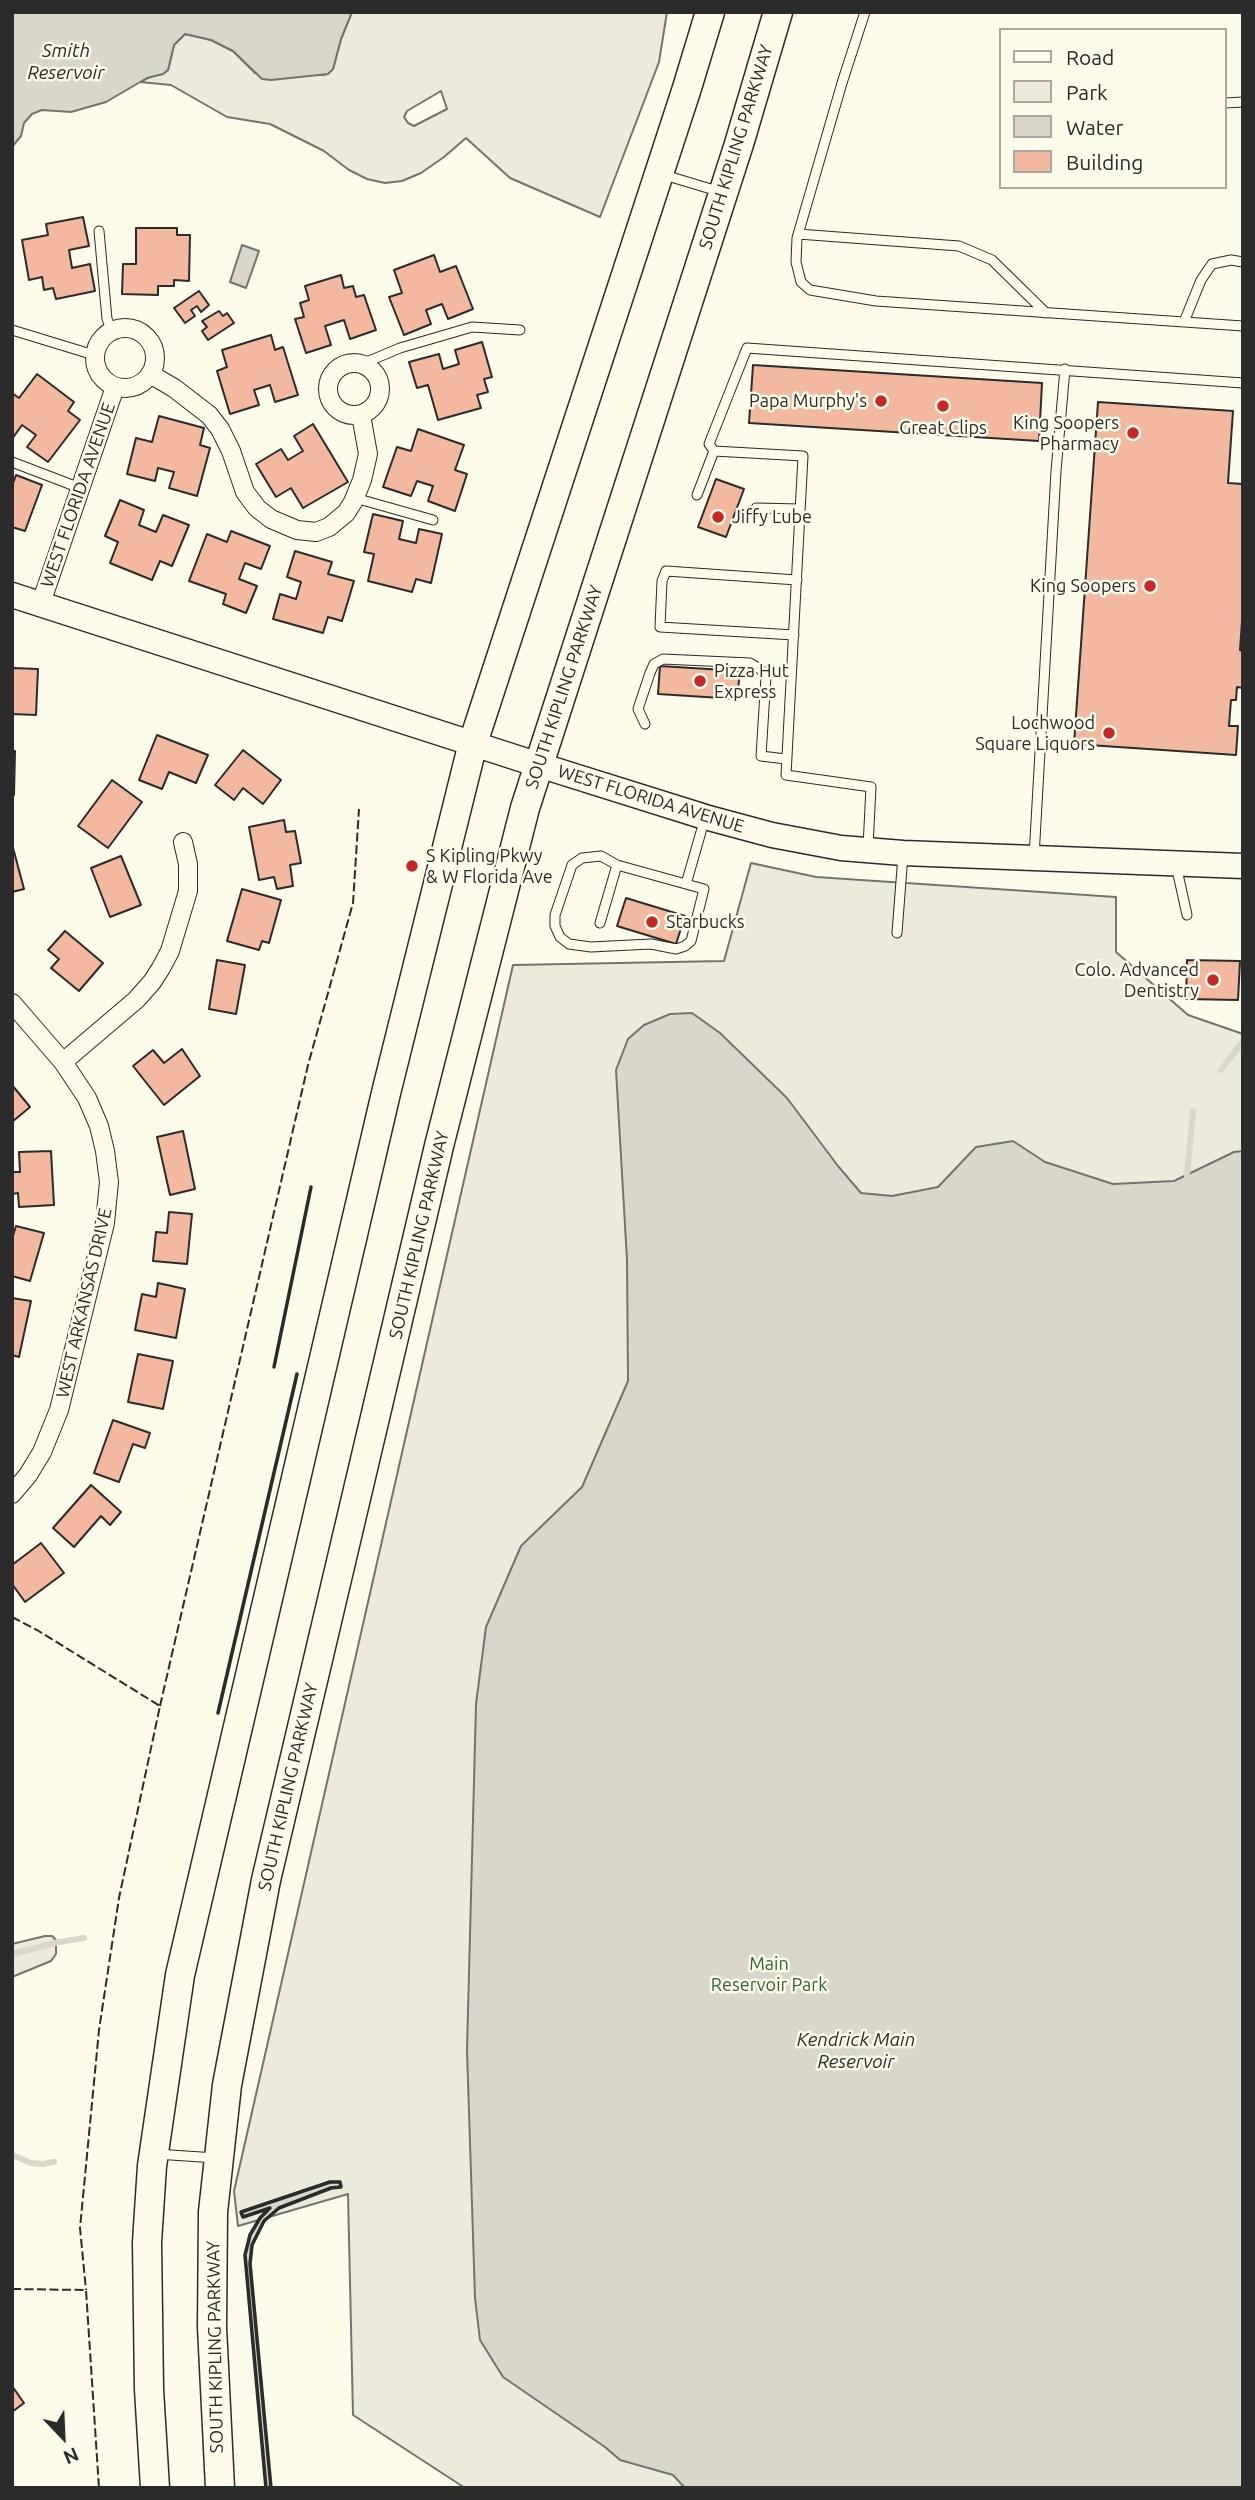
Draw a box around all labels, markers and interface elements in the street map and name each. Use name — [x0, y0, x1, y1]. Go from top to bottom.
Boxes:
legend — [1000, 28, 1227, 189]
water label: Smith Reservoir — [27, 40, 105, 84]
street label: SOUTH KIPLING PARKWAY — [695, 42, 777, 252]
text: Road — [1066, 45, 1114, 69]
text: Park — [1066, 80, 1108, 104]
text: Water — [1066, 115, 1124, 139]
text: Building — [1066, 150, 1143, 174]
place label: Papa Murphy's — [749, 390, 867, 412]
marker: Papa Murphy's — [873, 393, 889, 409]
marker: Great Clips — [935, 398, 951, 414]
street label: WEST FLORIDA AVENUE — [36, 400, 120, 590]
place label: King Soopers Pharmacy — [1013, 412, 1119, 454]
place label: Great Clips — [899, 417, 987, 439]
marker: King Soopers Pharmacy — [1125, 425, 1141, 441]
place label: Jiffy Lube — [732, 506, 812, 528]
marker: Jiffy Lube — [710, 509, 726, 525]
place label: King Soopers — [1030, 575, 1136, 597]
marker: King Soopers — [1142, 578, 1158, 594]
street label: SOUTH KIPLING PARKWAY — [521, 582, 607, 792]
place label: Pizza Hut Express — [714, 660, 789, 702]
marker: Pizza Hut Express — [692, 673, 708, 689]
place label: Lochwood Square Liquors — [975, 712, 1095, 754]
marker: Lochwood Square Liquors — [1101, 725, 1117, 741]
street label: WEST FLORIDA AVENUE — [555, 760, 747, 838]
place label: S Kipling Pkwy & W Florida Ave — [426, 845, 553, 888]
marker: S Kipling Pkwy & W Florida Ave — [404, 858, 420, 874]
place label: Starbucks — [666, 911, 745, 933]
marker: Starbucks — [644, 914, 660, 930]
place label: Colo. Advanced Dentistry — [1074, 959, 1199, 1002]
marker: Colo. Advanced Dentistry — [1205, 972, 1221, 988]
street label: SOUTH KIPLING PARKWAY — [385, 1129, 453, 1341]
street label: WEST ARKANSAS DRIVE — [52, 1206, 116, 1400]
street label: SOUTH KIPLING PARKWAY — [254, 1681, 322, 1893]
park label: Main Reservoir Park — [711, 1953, 827, 1996]
water label: Kendrick Main Reservoir — [797, 2029, 915, 2073]
street label: SOUTH KIPLING PARKWAY — [202, 2240, 228, 2454]
north arrow — [28, 2402, 98, 2472]
text: N — [60, 2443, 82, 2469]

